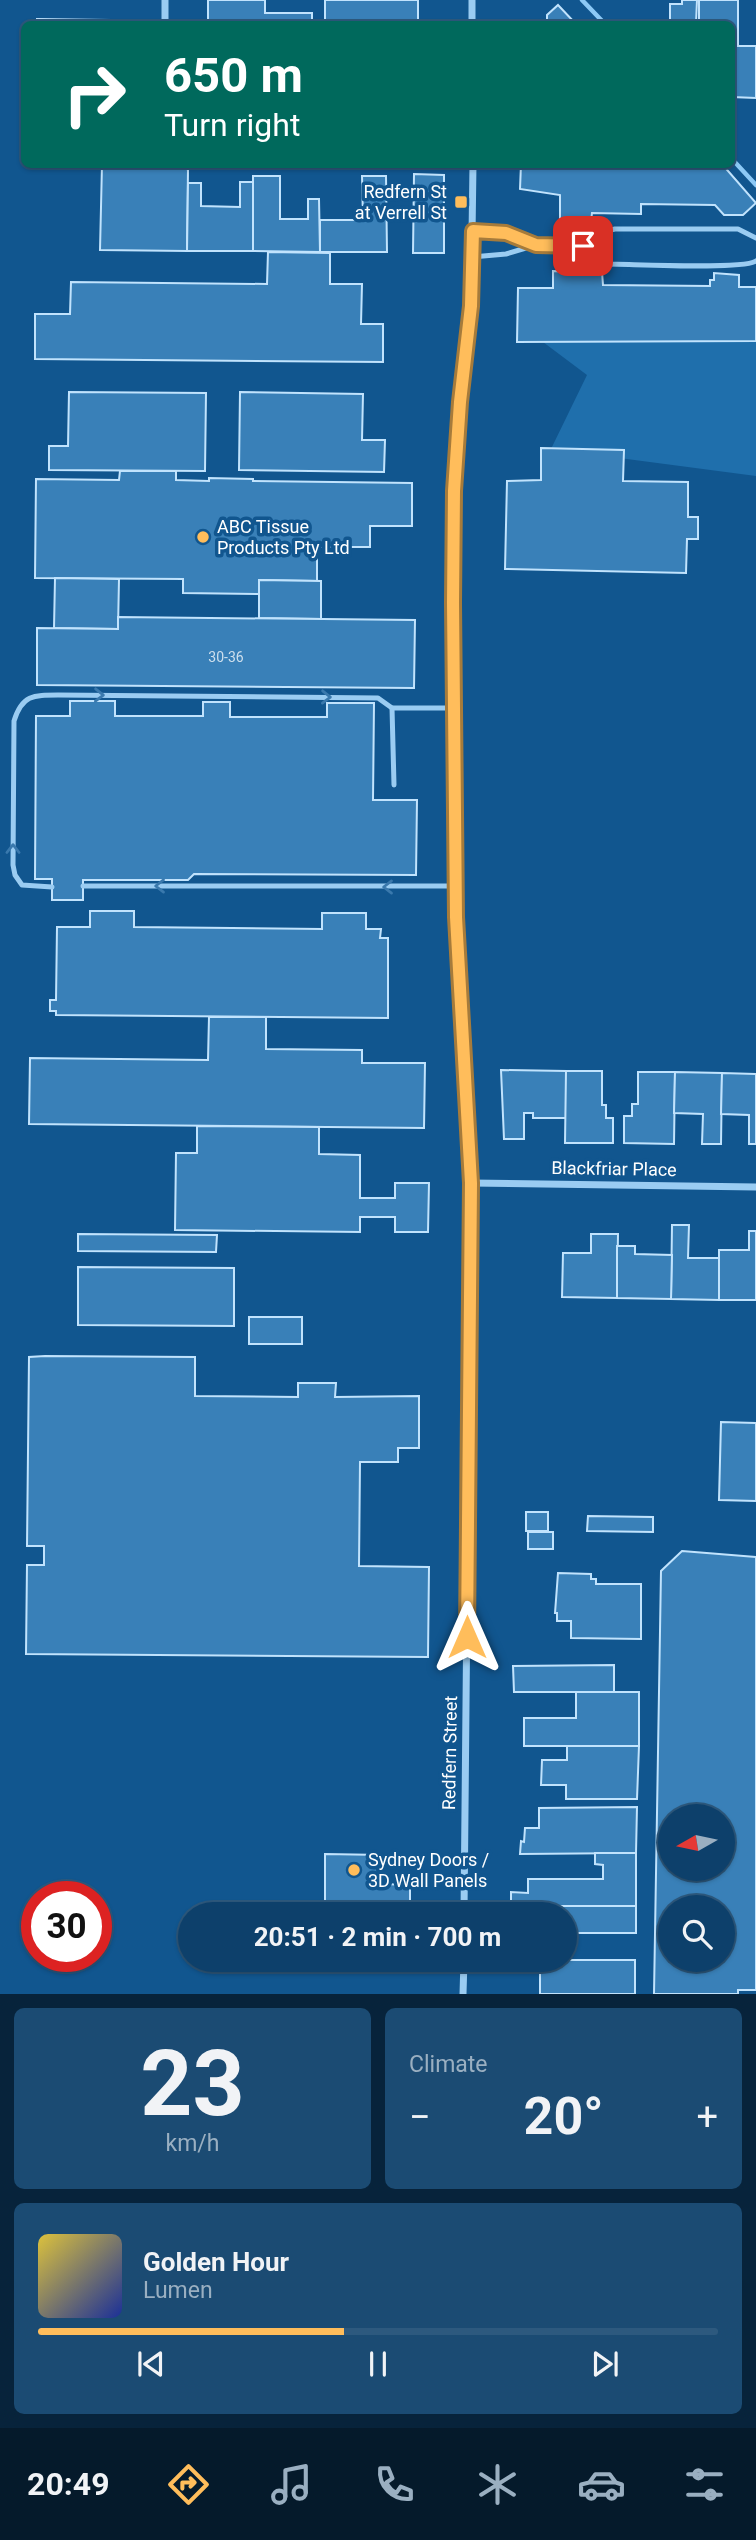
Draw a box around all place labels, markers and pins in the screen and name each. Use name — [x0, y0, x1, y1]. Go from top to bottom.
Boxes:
place label: Redfern St at Verrell St — [355, 181, 447, 223]
marker: Redfern St at Verrell St — [453, 194, 469, 210]
pin — [553, 216, 613, 276]
place label: ABC Tissue Products Pty Ltd — [217, 516, 350, 558]
marker: ABC Tissue Products Pty Ltd — [195, 529, 211, 545]
place label: Sydney Doors / 3D Wall Panels — [368, 1849, 489, 1891]
marker: Sydney Doors / 3D Wall Panels — [346, 1862, 362, 1878]

